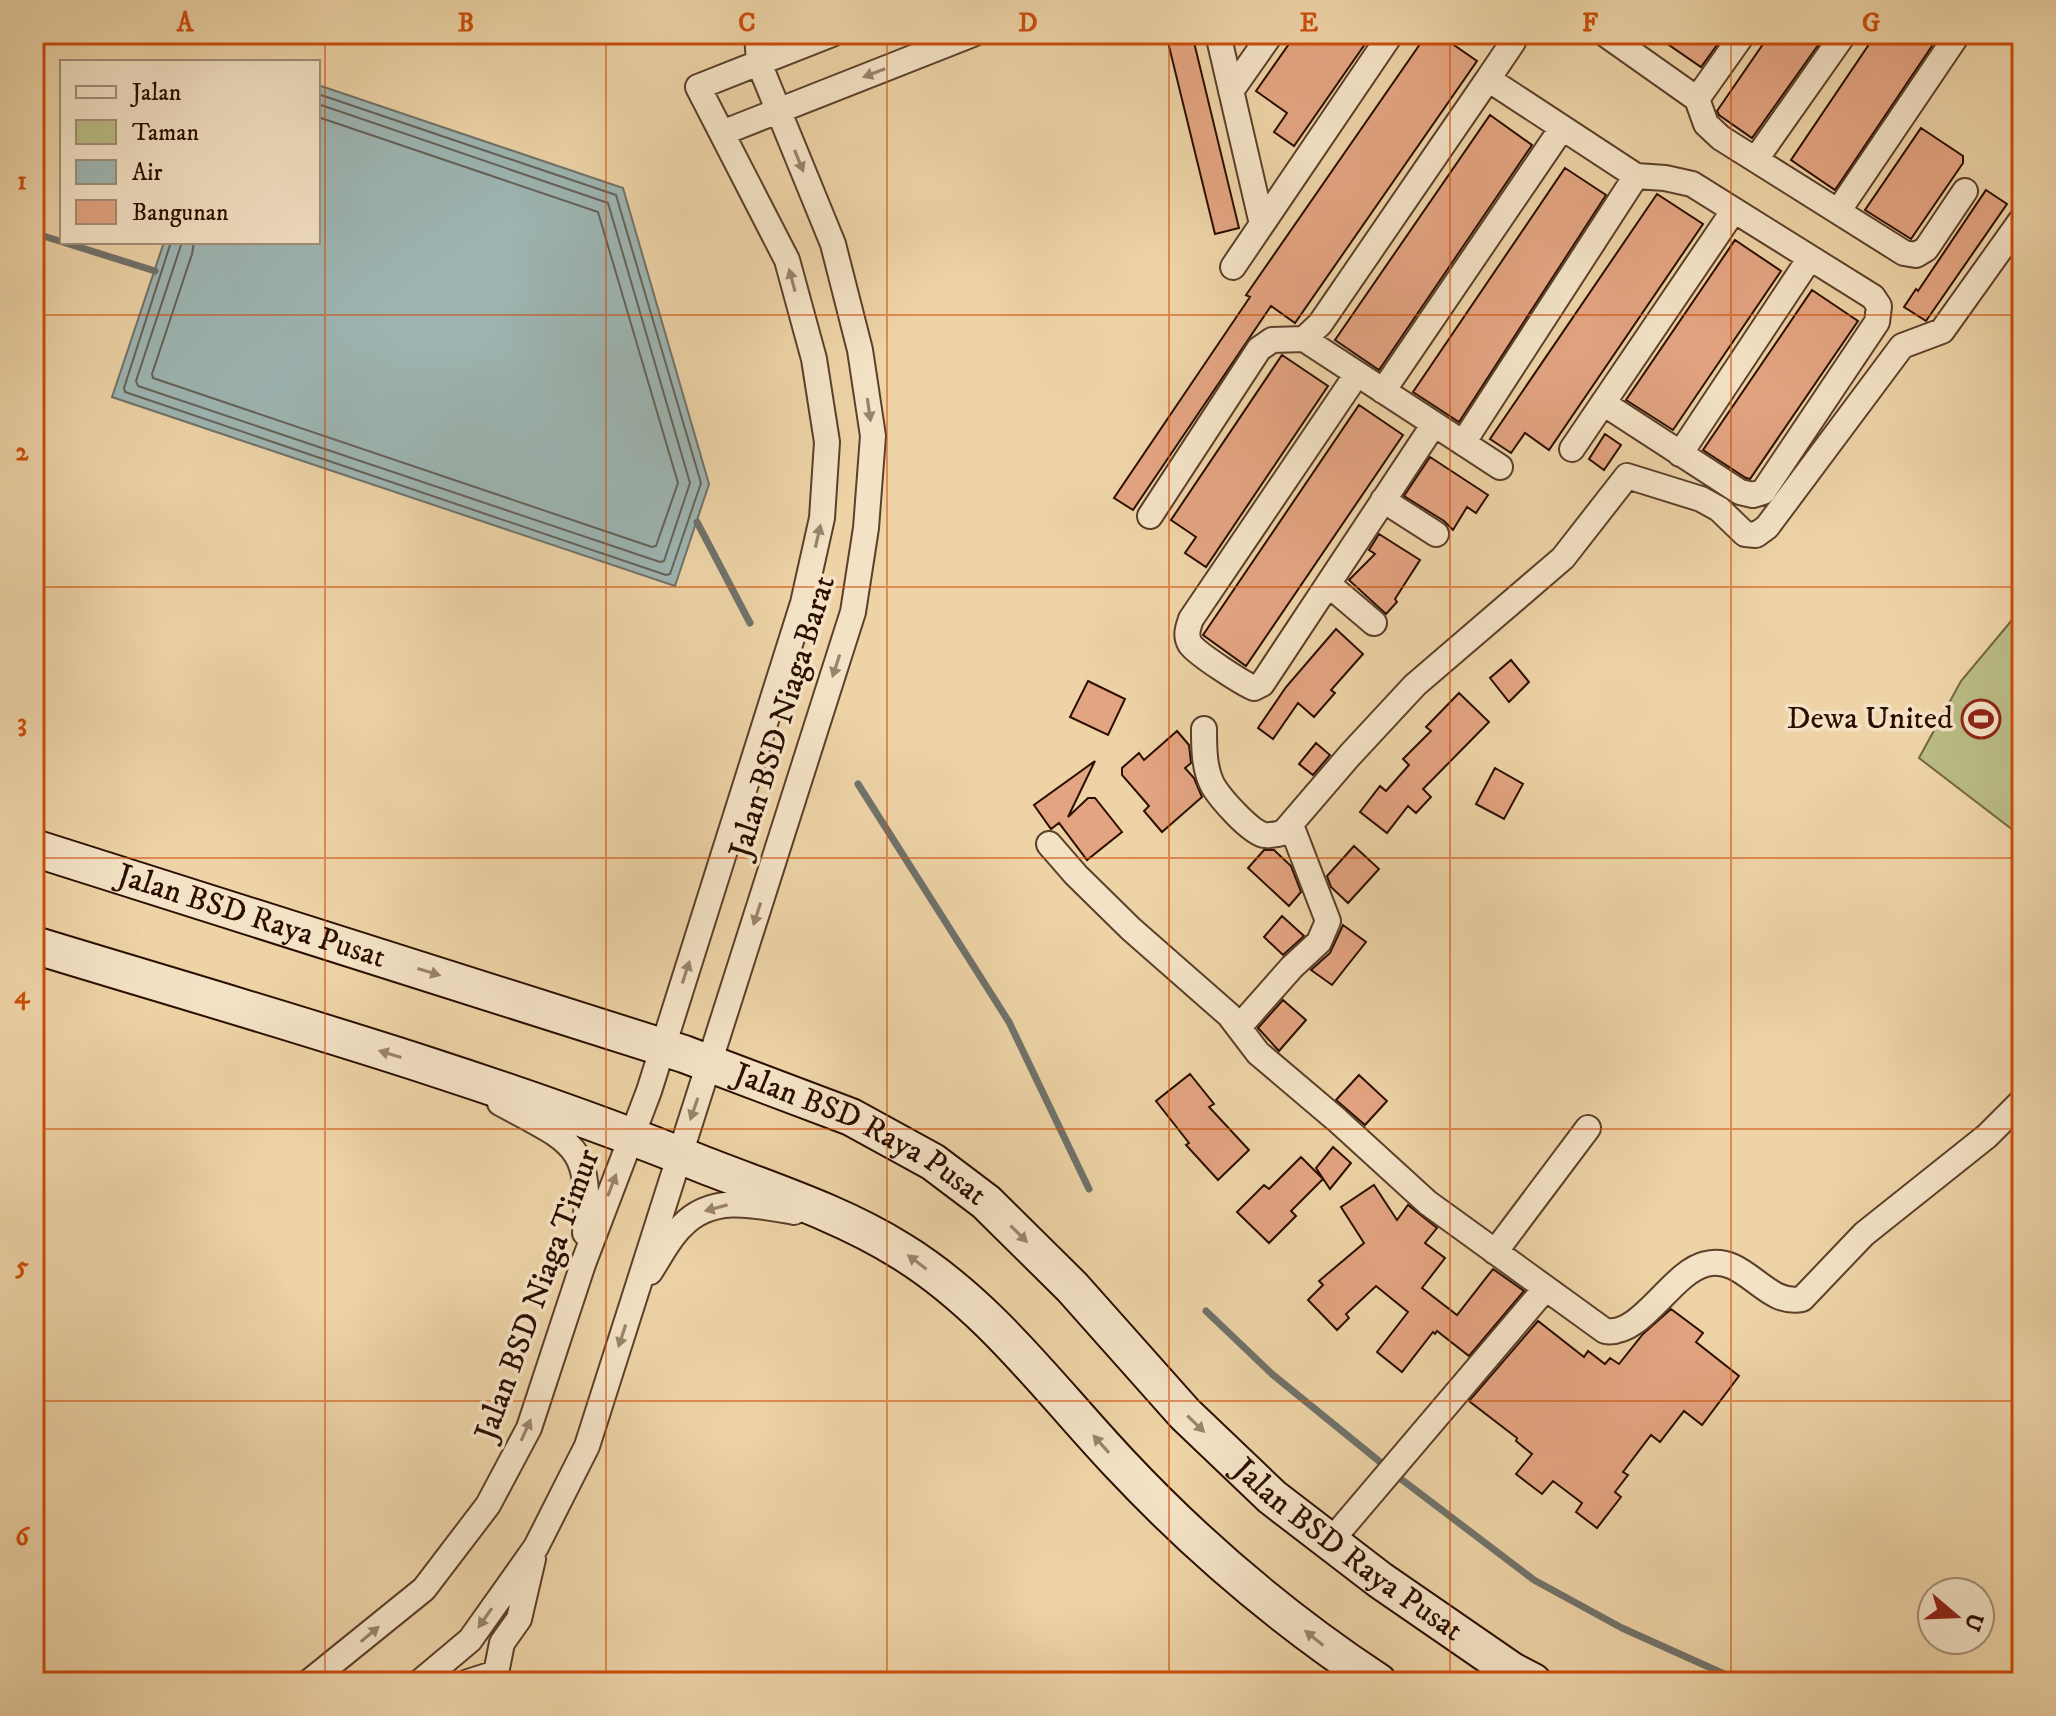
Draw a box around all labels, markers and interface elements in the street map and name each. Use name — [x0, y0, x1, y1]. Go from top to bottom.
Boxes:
text: A — [176, 7, 195, 40]
text: B — [458, 7, 474, 40]
text: C — [738, 7, 756, 40]
text: D — [1018, 7, 1038, 40]
text: E — [1300, 7, 1318, 40]
text: F — [1582, 7, 1599, 40]
text: G — [1862, 7, 1880, 40]
legend — [60, 60, 320, 244]
one-way arrow — [862, 67, 886, 80]
text: Jalan — [130, 78, 182, 108]
text: Taman — [132, 118, 199, 148]
one-way arrow — [793, 149, 806, 173]
text: Air — [132, 158, 162, 188]
text: 1 — [17, 165, 27, 198]
text: Bangunan — [132, 198, 229, 228]
one-way arrow — [785, 268, 798, 292]
one-way arrow — [863, 398, 876, 423]
text: 2 — [16, 436, 30, 469]
one-way arrow — [812, 523, 825, 548]
street label: Jalan BSD Niaga Barat — [720, 571, 845, 866]
one-way arrow — [830, 654, 842, 678]
sports icon: Dewa United — [1960, 698, 2002, 740]
place label: Dewa United — [1787, 699, 1953, 739]
text: 3 — [17, 707, 27, 740]
street label: Jalan BSD Raya Pusat — [109, 855, 390, 978]
one-way arrow — [751, 902, 763, 926]
one-way arrow — [680, 960, 693, 984]
one-way arrow — [418, 966, 442, 978]
text: 4 — [15, 979, 31, 1012]
one-way arrow — [377, 1047, 401, 1060]
street label: Jalan BSD Raya Pusat — [725, 1053, 994, 1215]
one-way arrow — [688, 1097, 700, 1121]
street label: Jalan BSD Niaga Timur — [466, 1144, 609, 1449]
one-way arrow — [606, 1173, 619, 1197]
one-way arrow — [703, 1202, 728, 1214]
one-way arrow — [1009, 1224, 1028, 1243]
text: 5 — [15, 1250, 29, 1283]
one-way arrow — [906, 1255, 927, 1270]
one-way arrow — [615, 1324, 627, 1348]
one-way arrow — [1186, 1414, 1205, 1433]
one-way arrow — [520, 1419, 533, 1442]
one-way arrow — [1093, 1434, 1111, 1453]
street label: Jalan BSD Raya Pusat — [1222, 1448, 1470, 1651]
text: 6 — [15, 1521, 30, 1554]
north arrow — [1916, 1576, 1996, 1656]
one-way arrow — [478, 1608, 494, 1629]
text: U — [1958, 1610, 1989, 1634]
one-way arrow — [360, 1626, 380, 1643]
one-way arrow — [1304, 1630, 1324, 1647]

